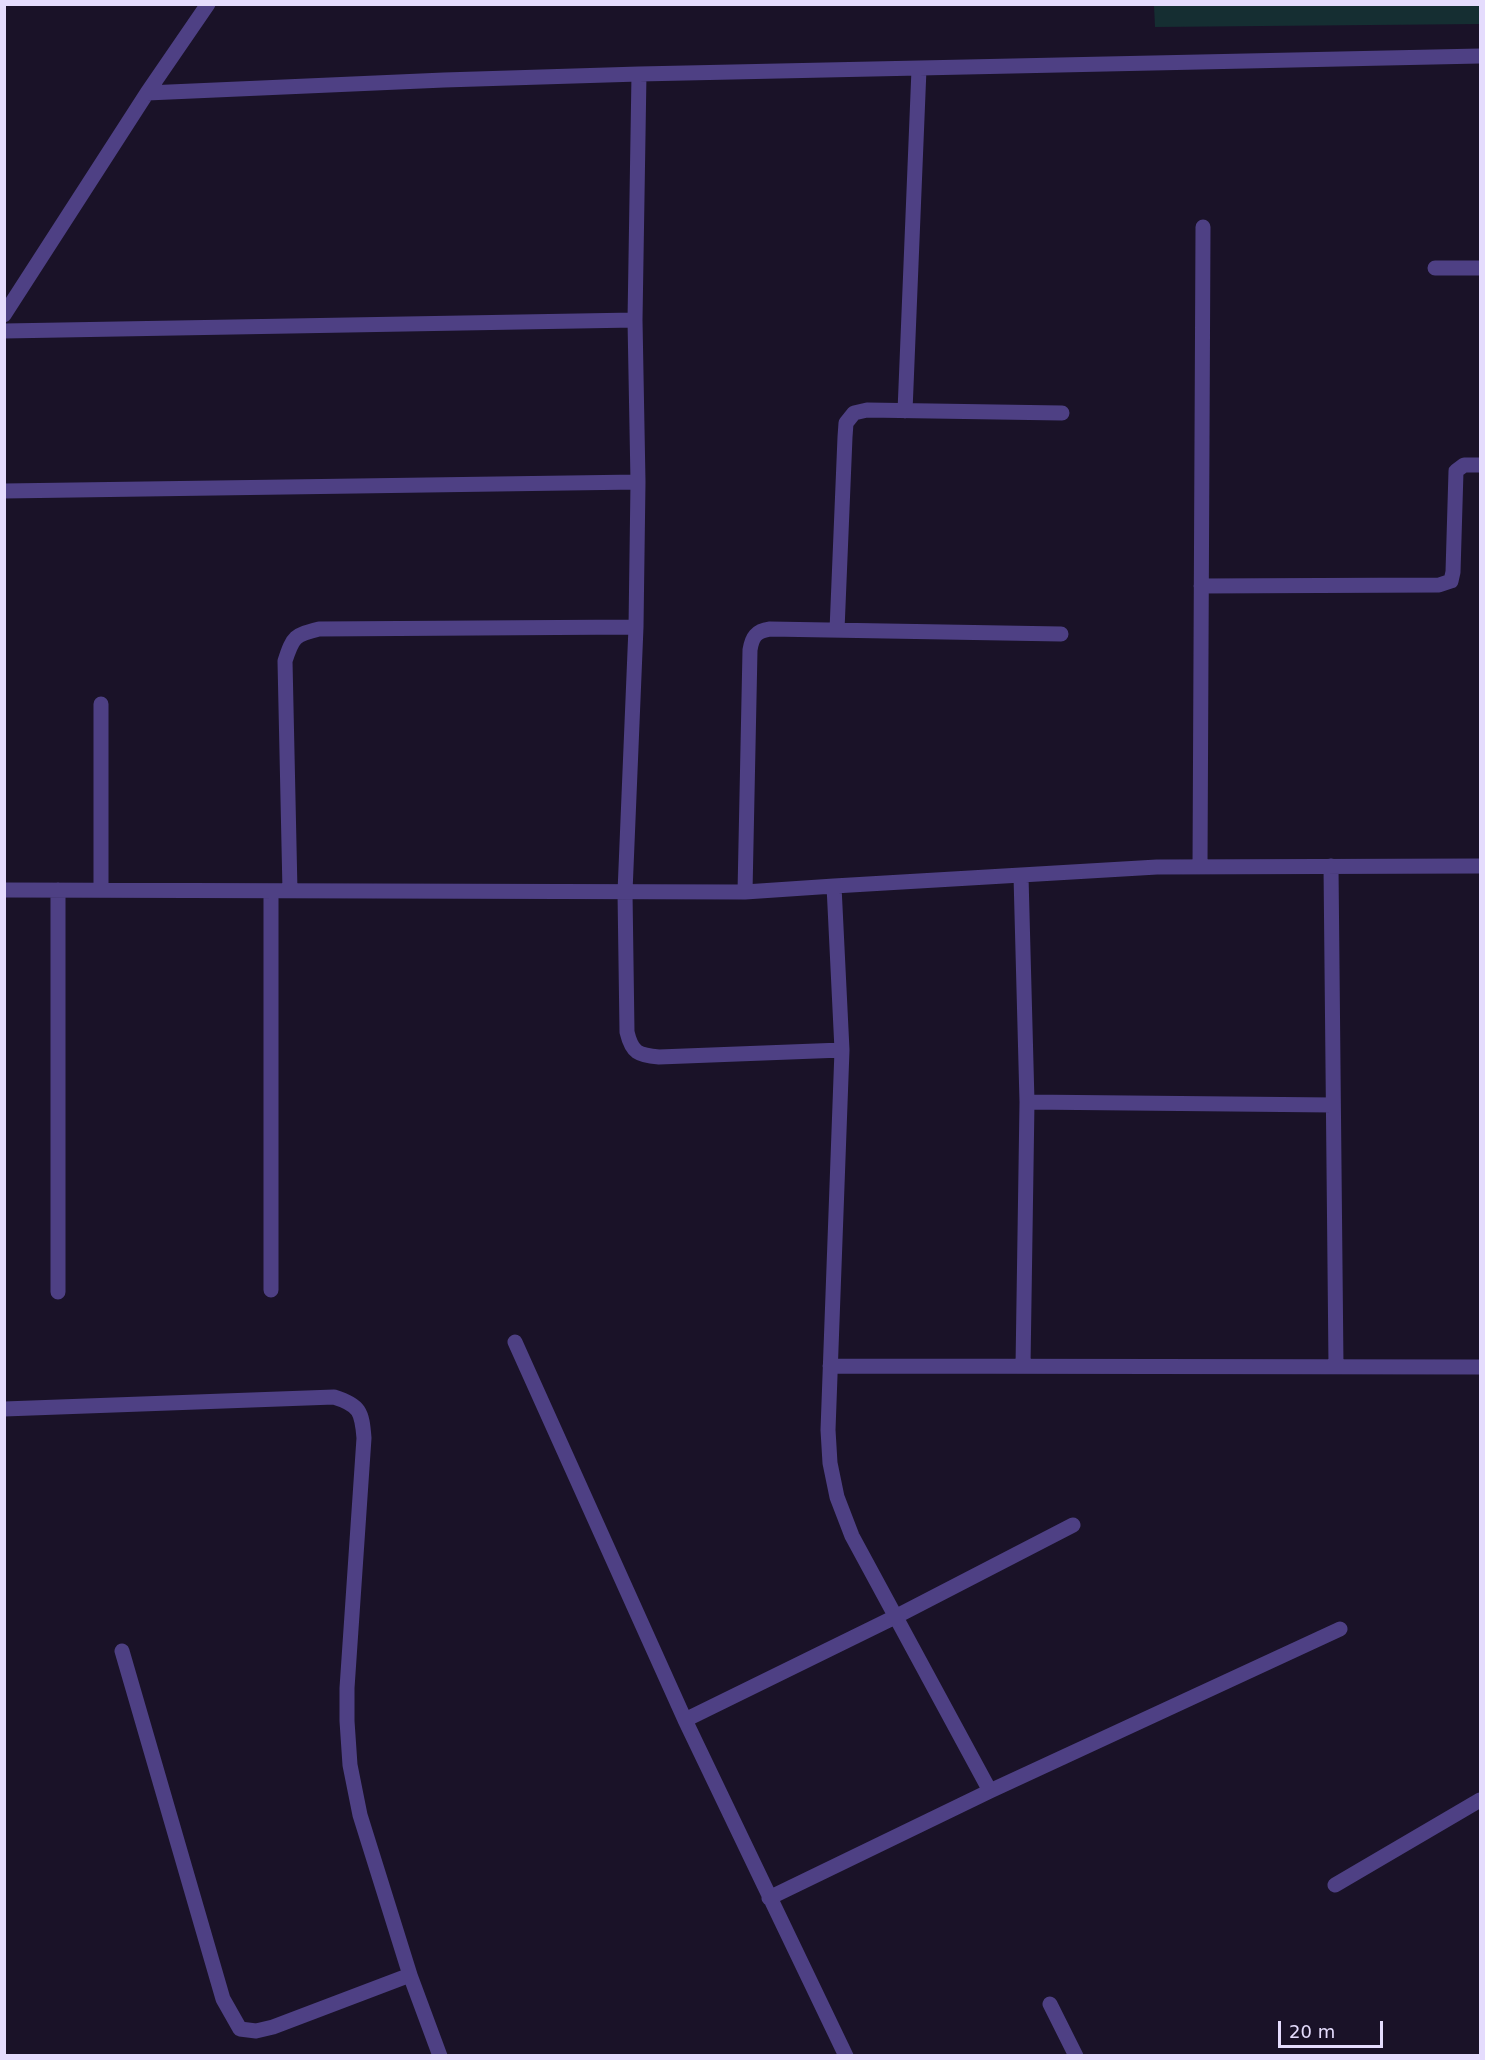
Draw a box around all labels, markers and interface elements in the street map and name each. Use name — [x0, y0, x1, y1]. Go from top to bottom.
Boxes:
scale bar — [1281, 2009, 1386, 2047]
text: 20 m — [1289, 2021, 1335, 2042]

